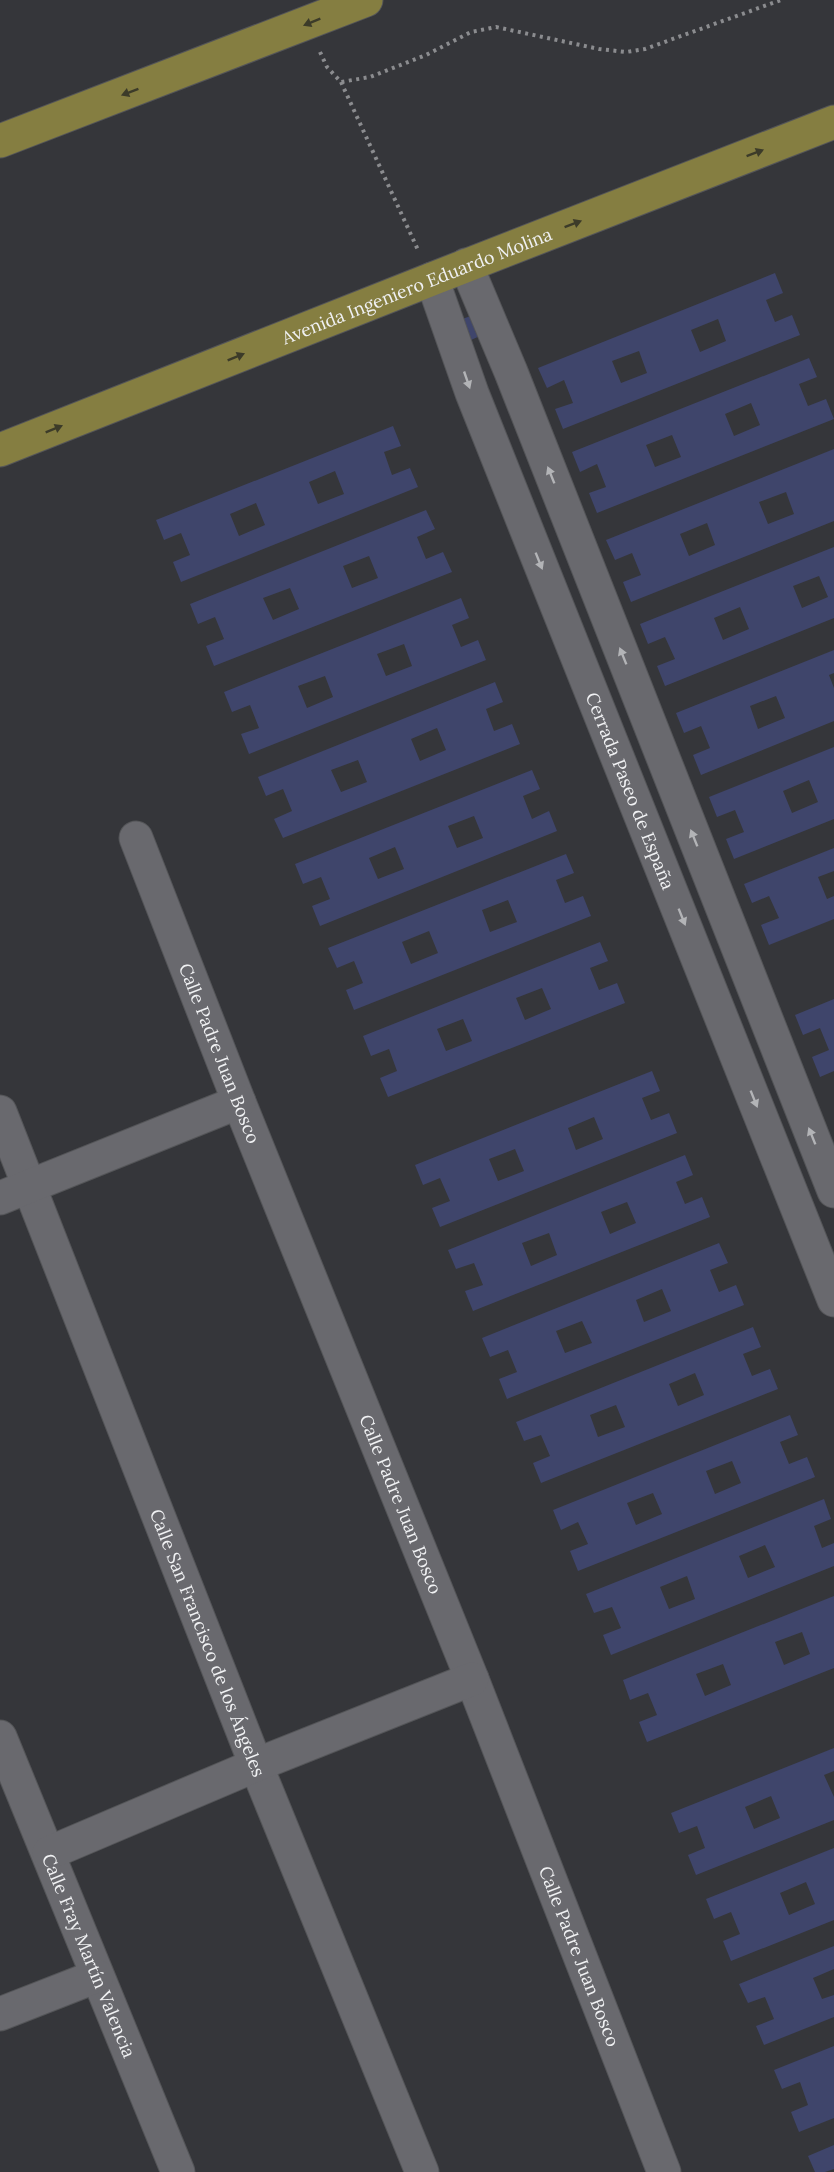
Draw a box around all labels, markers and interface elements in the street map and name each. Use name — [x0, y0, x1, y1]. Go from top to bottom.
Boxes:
one-way arrow — [303, 18, 321, 27]
one-way arrow — [121, 87, 139, 97]
one-way arrow — [746, 148, 764, 157]
one-way arrow — [565, 219, 583, 229]
street label: Avenida Ingeniero Eduardo Molina — [277, 222, 555, 349]
one-way arrow — [227, 352, 245, 362]
one-way arrow — [463, 371, 473, 389]
one-way arrow — [46, 424, 64, 434]
one-way arrow — [546, 466, 555, 484]
one-way arrow — [535, 552, 544, 570]
one-way arrow — [618, 647, 628, 665]
street label: Cerrada Paseo de España — [581, 689, 680, 893]
one-way arrow — [689, 828, 699, 846]
one-way arrow — [677, 909, 687, 927]
street label: Calle Padre Juan Bosco — [174, 960, 266, 1147]
one-way arrow — [749, 1090, 759, 1108]
one-way arrow — [807, 1127, 817, 1145]
street label: Calle Padre Juan Bosco — [355, 1411, 448, 1597]
street label: Calle San Francisco de los Ángeles — [145, 1506, 271, 1780]
street label: Calle Fray Martín Valencia — [37, 1850, 141, 2061]
street label: Calle Padre Juan Bosco — [534, 1863, 625, 2050]

